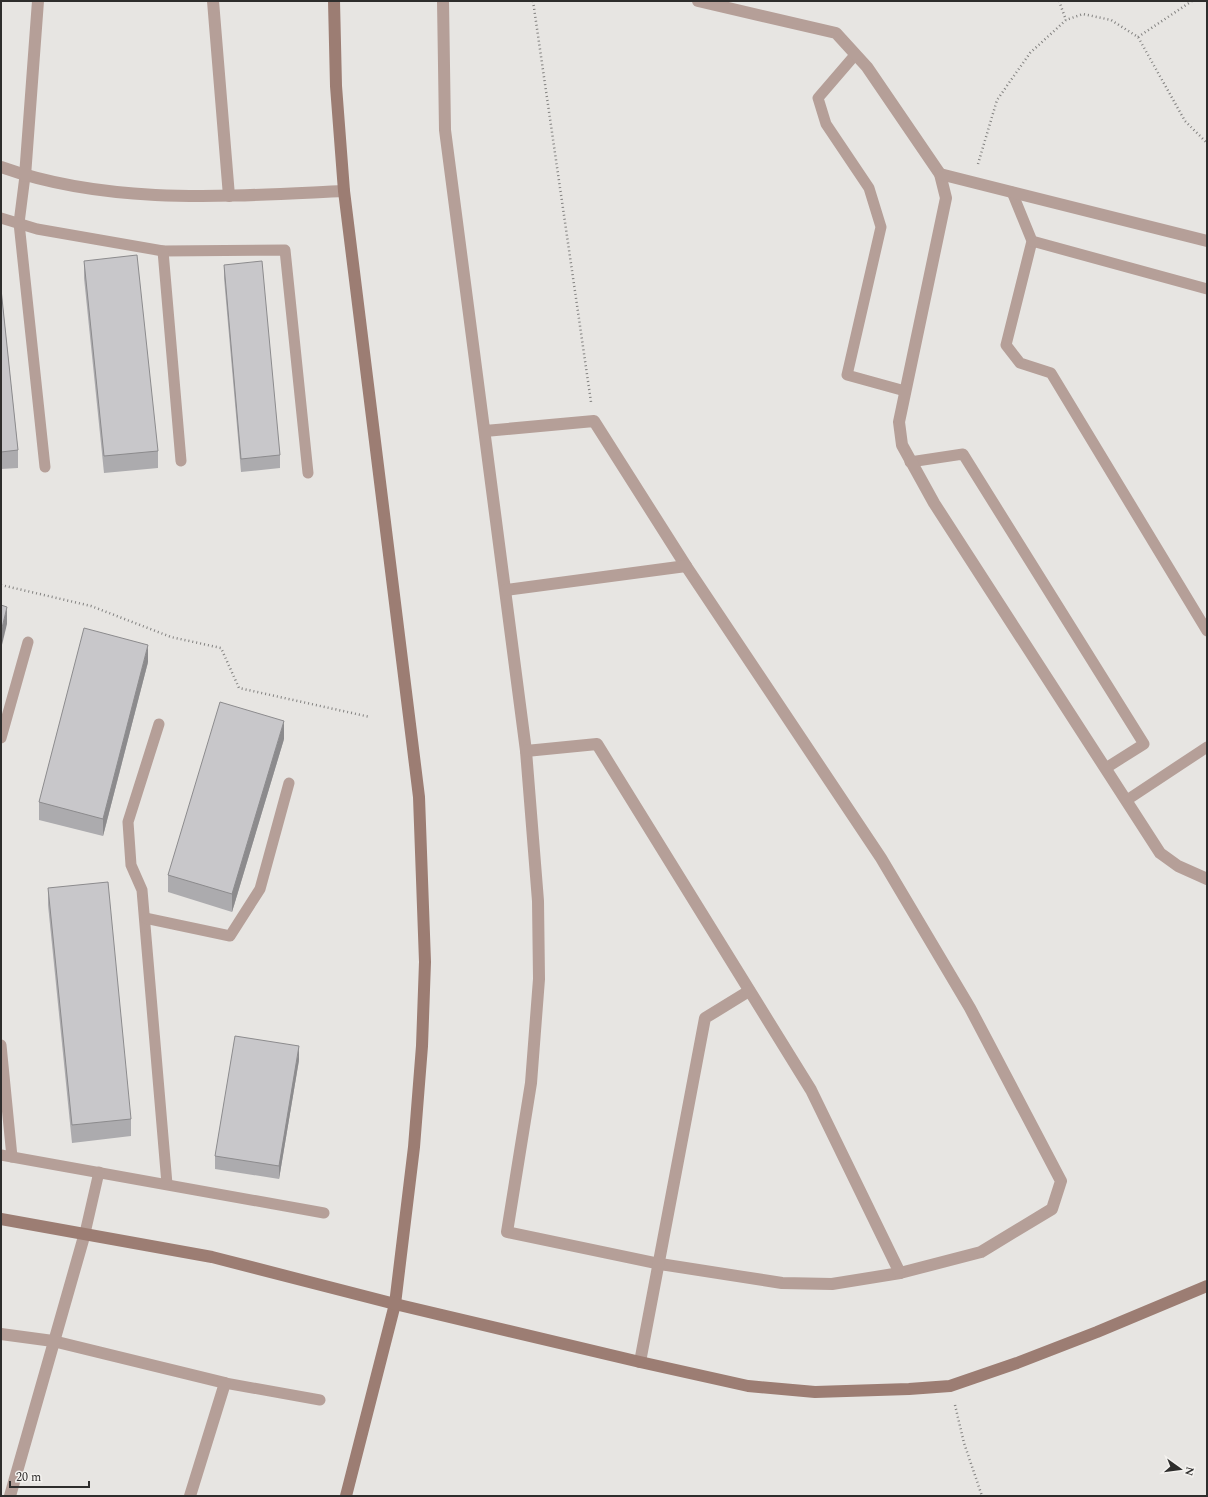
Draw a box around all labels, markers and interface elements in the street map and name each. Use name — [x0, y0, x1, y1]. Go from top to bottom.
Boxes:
north arrow — [1160, 1449, 1200, 1489]
scale bar — [10, 1463, 89, 1489]
text: N — [1180, 1465, 1199, 1478]
text: 20 m — [16, 1468, 41, 1487]

